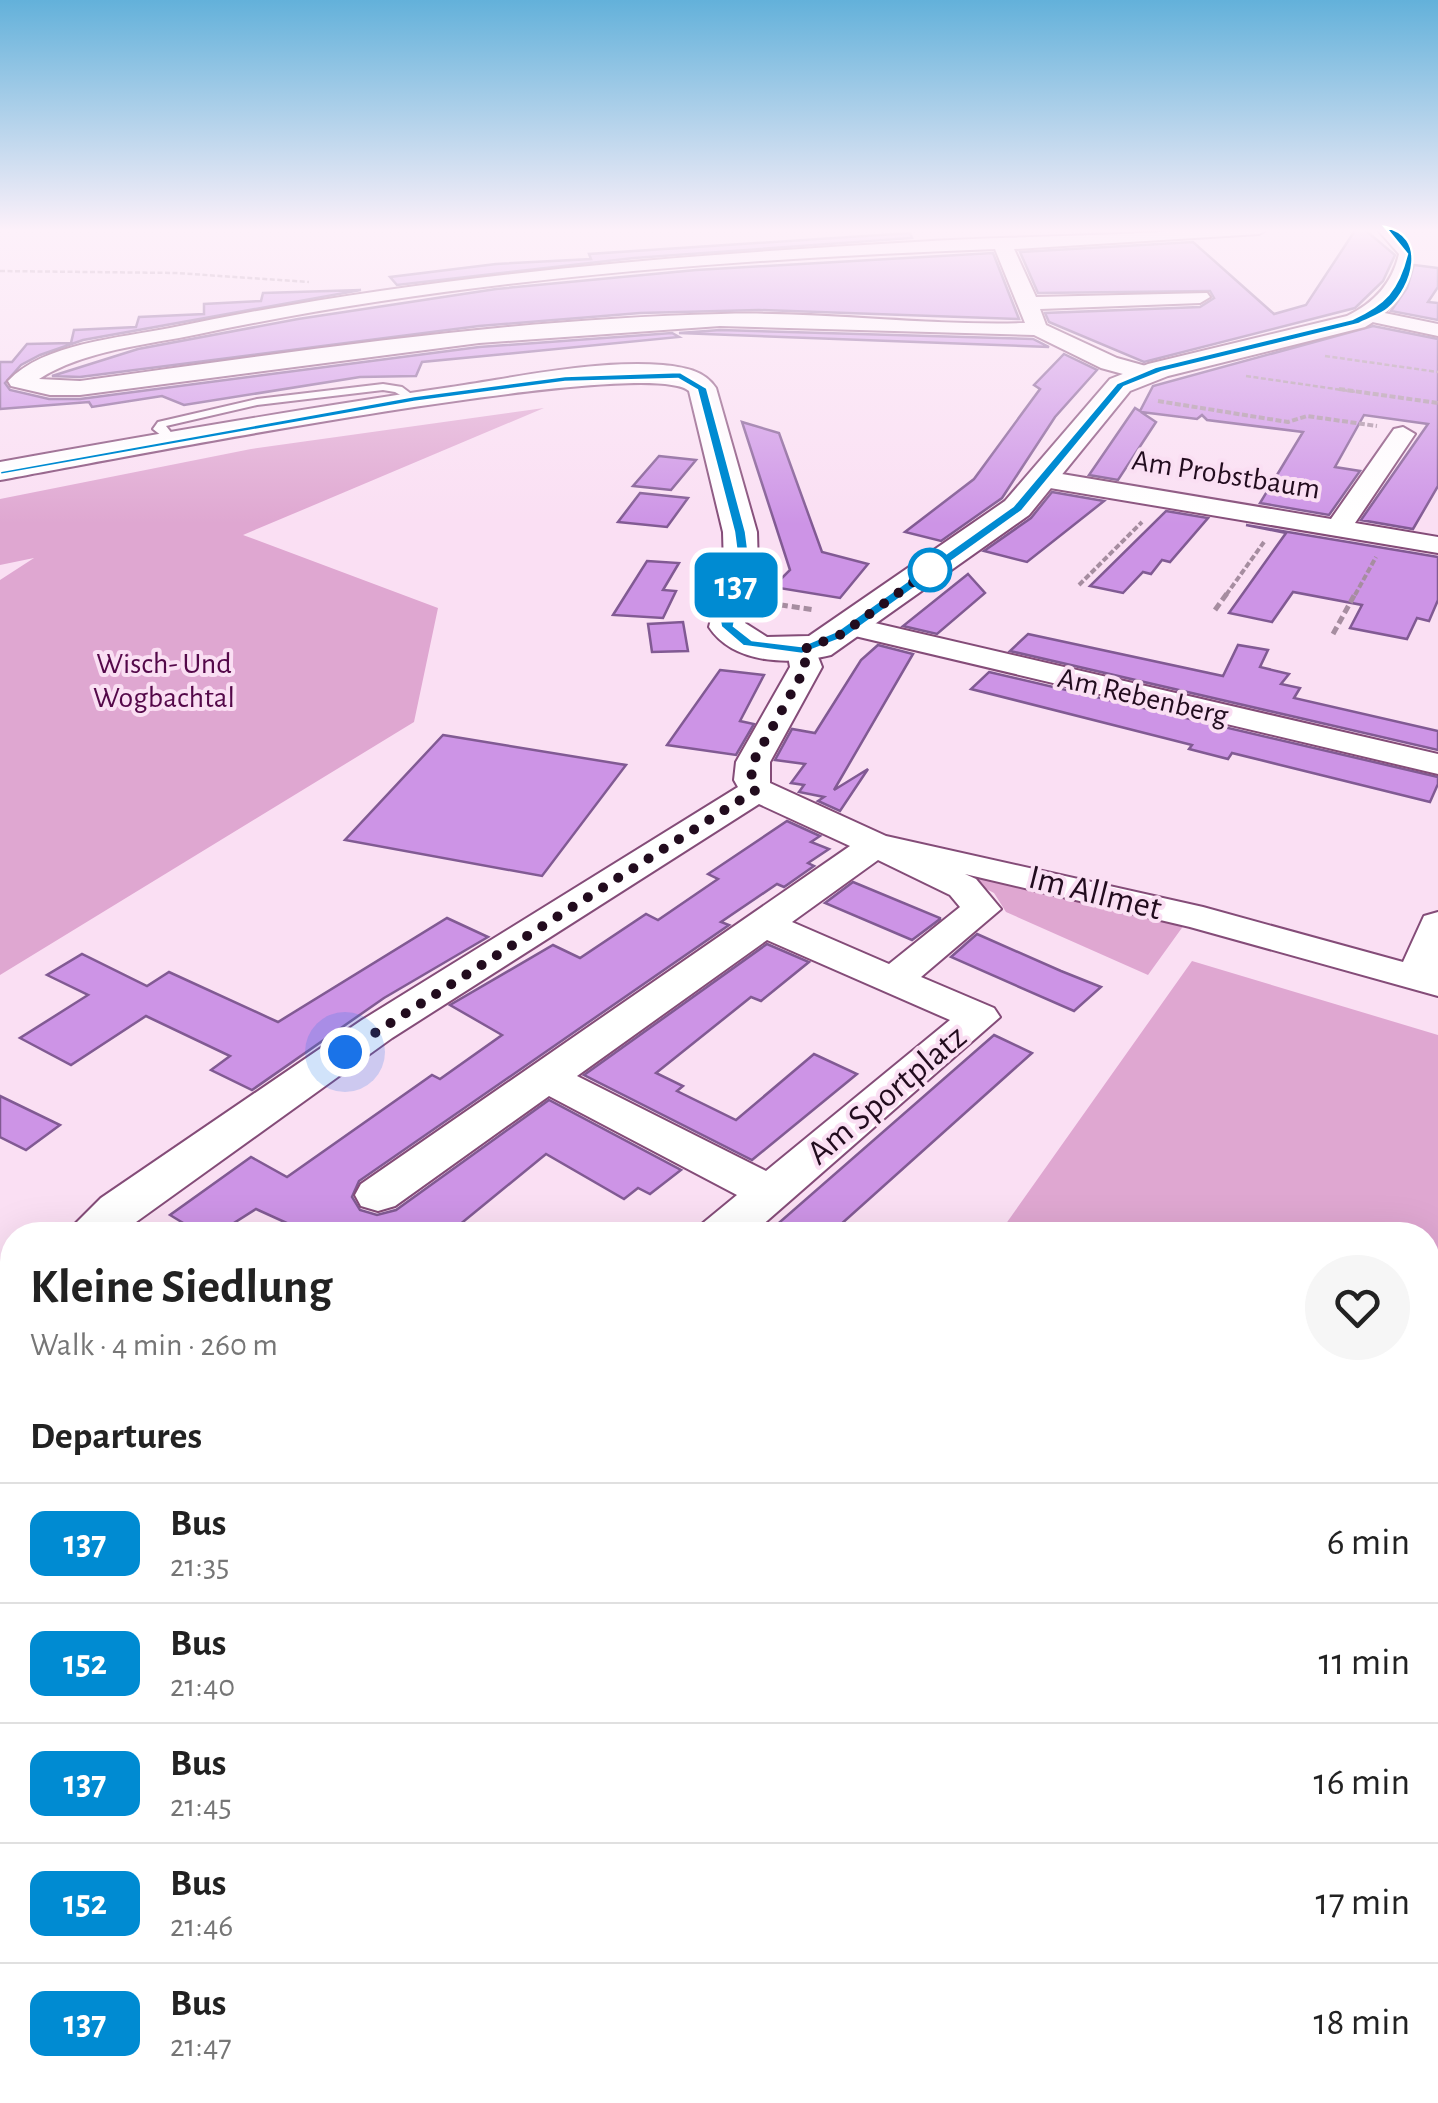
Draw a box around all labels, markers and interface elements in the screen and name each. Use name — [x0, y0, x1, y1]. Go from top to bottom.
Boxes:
street label: Am Probstbaum — [1130, 445, 1322, 505]
unlabelled marker — [909, 549, 951, 591]
line badge: 137 — [678, 552, 794, 618]
text: 137 — [715, 568, 757, 603]
park label: Wisch- Und Wogbachtal — [93, 649, 235, 713]
street label: Am Rebenberg — [1055, 663, 1231, 731]
street label: Im Allmet — [1025, 860, 1165, 926]
street label: Am Sportplatz — [801, 1019, 973, 1171]
your location — [320, 1027, 370, 1077]
button: heart — [1305, 1255, 1410, 1360]
text: Kleine Siedlung — [30, 1264, 332, 1312]
text: Walk · 4 min · 260 m — [30, 1329, 278, 1361]
text: Departures — [30, 1418, 202, 1456]
text: Bus — [170, 1505, 226, 1543]
text: 6 min — [1327, 1524, 1410, 1562]
text: 137 — [64, 1526, 106, 1561]
text: 21:35 — [170, 1550, 229, 1582]
text: Bus — [170, 1625, 226, 1663]
text: 11 min — [1318, 1644, 1410, 1682]
text: 152 — [63, 1646, 107, 1681]
text: 21:40 — [170, 1670, 235, 1702]
text: Bus — [170, 1745, 226, 1783]
text: 16 min — [1314, 1764, 1410, 1802]
text: 137 — [64, 1766, 106, 1801]
text: 21:45 — [170, 1790, 232, 1822]
text: Bus — [170, 1865, 226, 1903]
text: 17 min — [1316, 1884, 1410, 1922]
text: 152 — [63, 1886, 107, 1921]
text: 21:46 — [170, 1910, 233, 1942]
text: Bus — [170, 1985, 226, 2023]
text: 18 min — [1313, 2004, 1410, 2042]
text: 137 — [64, 2006, 106, 2041]
text: 21:47 — [170, 2030, 232, 2062]

